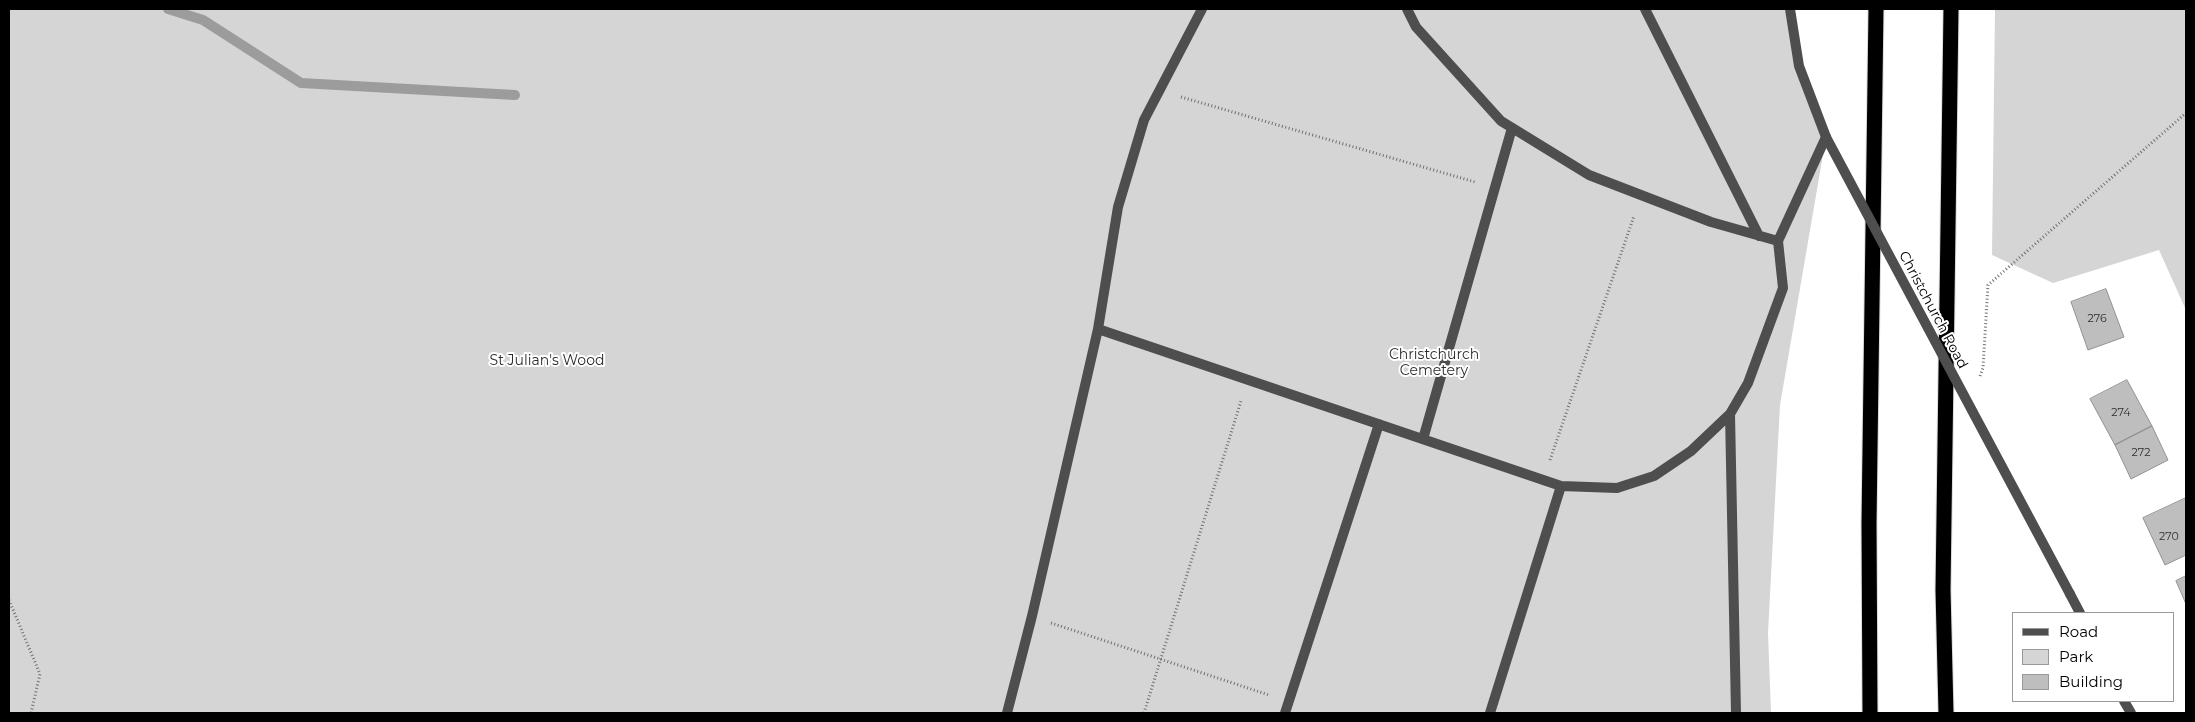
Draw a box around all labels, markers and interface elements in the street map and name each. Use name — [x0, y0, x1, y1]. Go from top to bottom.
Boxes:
street label: Christchurch Road — [1895, 248, 1971, 372]
house number: 276 — [2087, 312, 2107, 326]
park label: Christchurch Cemetery — [1389, 347, 1479, 380]
park label: St Julian's Wood — [490, 353, 604, 369]
house number: 274 — [2111, 406, 2131, 420]
house number: 272 — [2132, 446, 2150, 460]
house number: 270 — [2159, 530, 2179, 544]
legend — [2012, 612, 2175, 702]
text: Road — [2059, 622, 2098, 641]
text: Park — [2059, 647, 2093, 666]
text: Building — [2059, 672, 2123, 691]

